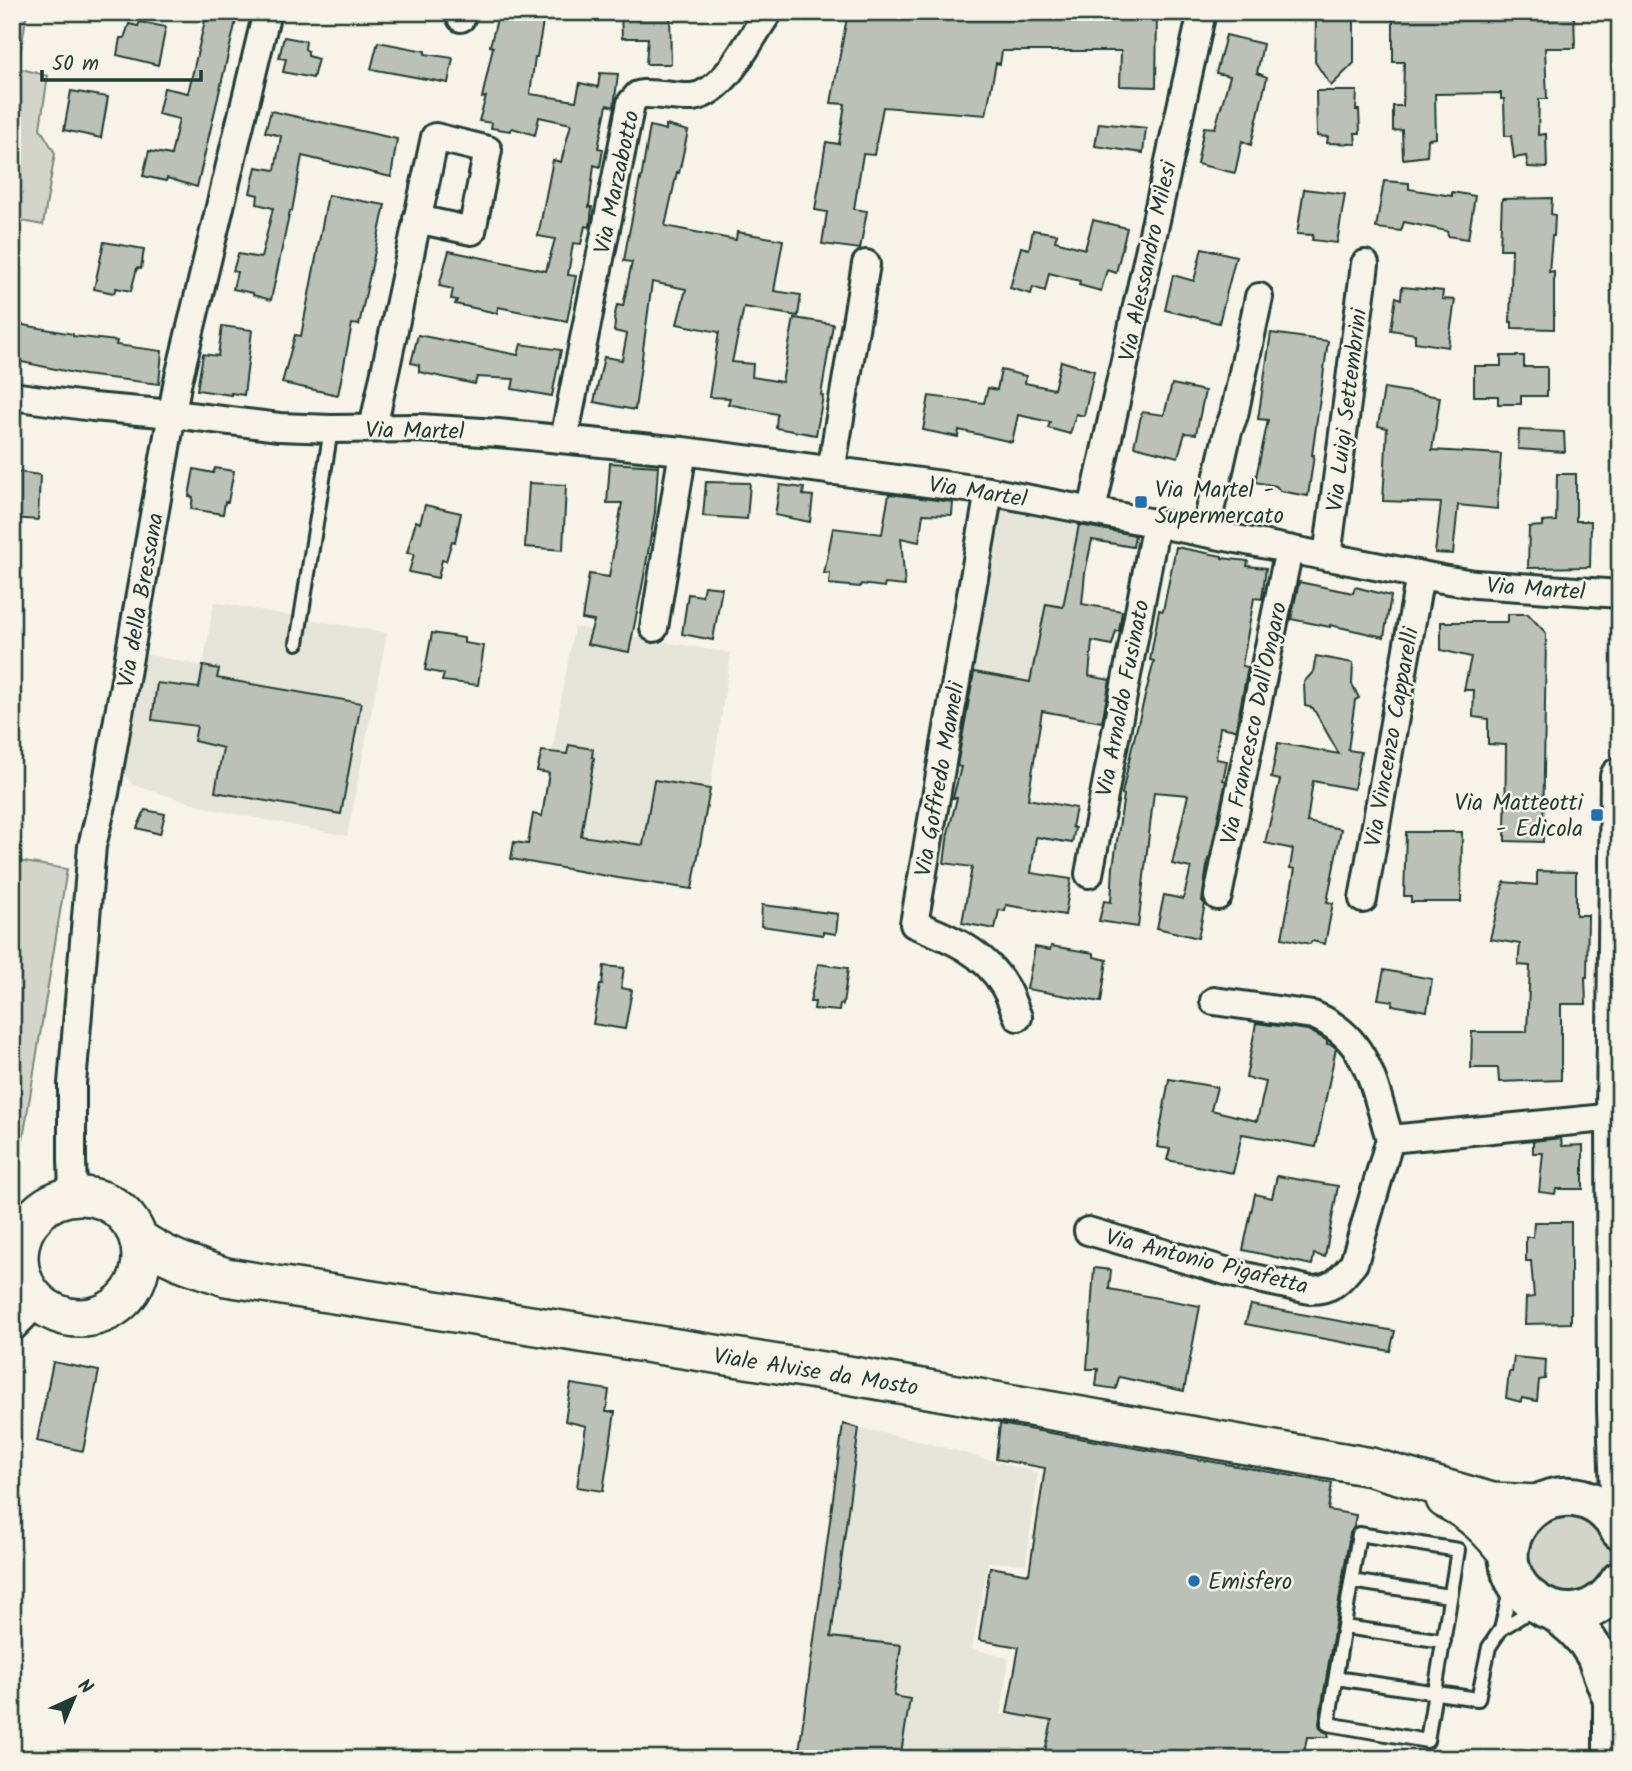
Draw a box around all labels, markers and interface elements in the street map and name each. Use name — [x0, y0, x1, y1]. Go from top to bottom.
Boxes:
scale bar — [42, 38, 201, 82]
text: 50 m — [52, 48, 99, 81]
street label: Via Marzabotto — [585, 107, 651, 258]
street label: Via Alessandro Milesi — [1110, 156, 1188, 365]
street label: Via Luigi Settembrini — [1318, 305, 1378, 514]
street label: Via Martel — [365, 413, 465, 451]
street label: Via Martel — [926, 467, 1030, 519]
place label: Via Martel - Supermercato — [1155, 473, 1284, 535]
marker: Via Martel - Supermercato — [1133, 494, 1149, 510]
street label: Via della Bressana — [109, 510, 175, 691]
street label: Via Martel — [1485, 569, 1587, 611]
street label: Via Arnaldo Fusinato — [1087, 597, 1161, 800]
street label: Via Francesco Dall'Ongaro — [1212, 599, 1298, 848]
street label: Via Vincenzo Capparelli — [1356, 623, 1430, 850]
street label: Via Goffredo Mameli — [906, 678, 976, 880]
place label: Via Matteotti - Edicola — [1454, 786, 1585, 848]
marker: Via Matteotti - Edicola — [1589, 807, 1605, 823]
street label: Via Antonio Pigafetta — [1101, 1220, 1312, 1306]
street label: Viale Alvise da Mosto — [711, 1339, 921, 1407]
place label: Emisfero — [1208, 1565, 1292, 1601]
marker: Emisfero — [1186, 1573, 1202, 1589]
north arrow — [38, 1662, 108, 1732]
text: N — [70, 1672, 99, 1702]

